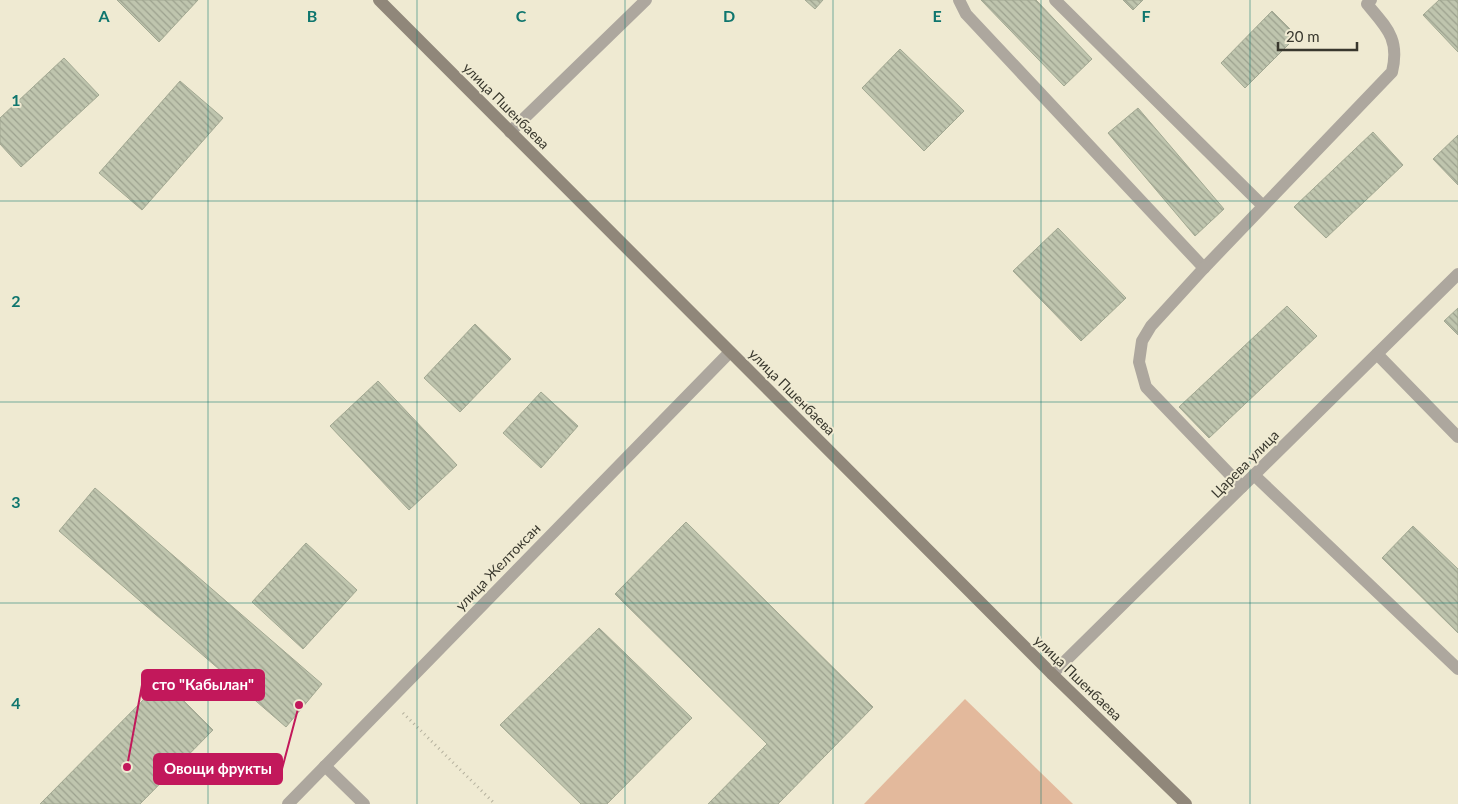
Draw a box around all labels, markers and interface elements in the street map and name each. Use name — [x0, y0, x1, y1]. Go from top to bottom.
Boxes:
text: A — [97, 6, 110, 25]
text: B — [307, 6, 317, 25]
text: C — [516, 6, 527, 25]
text: D — [723, 6, 735, 25]
text: E — [932, 6, 942, 25]
text: F — [1141, 6, 1151, 25]
scale bar — [1278, 20, 1357, 52]
text: 20 m — [1286, 27, 1320, 45]
street label: улица Пшенбаева — [460, 59, 553, 152]
text: 1 — [11, 90, 21, 109]
text: 2 — [11, 291, 21, 310]
street label: улица Пшенбаева — [746, 345, 839, 438]
street label: Царева улица — [1207, 426, 1282, 501]
text: 3 — [11, 492, 21, 511]
street label: улица Желтоксан — [452, 520, 544, 614]
street label: улица Пшенбаева — [1031, 631, 1126, 724]
callout: сто "Кабылан" — [142, 670, 264, 700]
text: сто "Кабылан" — [152, 675, 254, 693]
text: 4 — [11, 693, 21, 712]
callout: Овощи фрукты — [154, 754, 282, 784]
text: Овощи фрукты — [164, 759, 272, 777]

